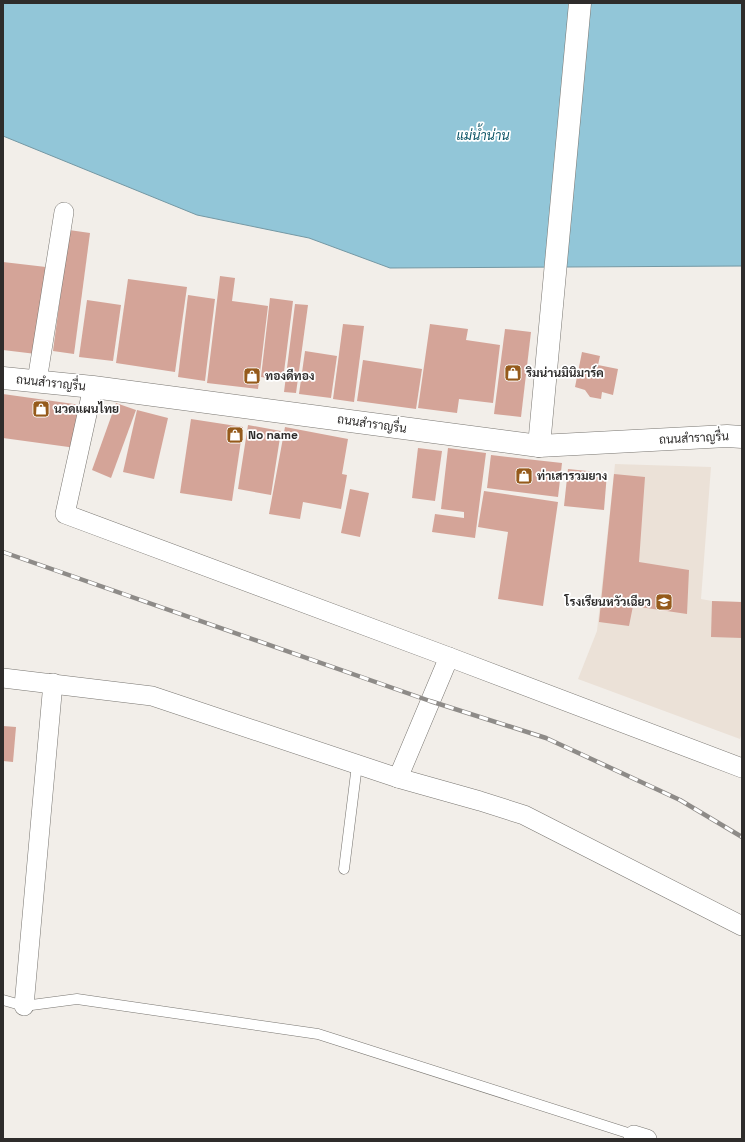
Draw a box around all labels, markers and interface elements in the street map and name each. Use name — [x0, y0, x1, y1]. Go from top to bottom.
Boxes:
water label: แม่น้ำน่าน — [457, 123, 510, 144]
shop icon: ริมน่านมินิมาร์ค — [503, 363, 523, 383]
place label: ริมน่านมินิมาร์ค — [525, 365, 604, 381]
shop icon: ทองดีทอง — [242, 366, 262, 386]
street label: ถนนสำราญรื่น — [15, 368, 87, 395]
place label: ทองดีทอง — [265, 368, 315, 384]
shop icon: นวดแผนไทย — [31, 399, 51, 419]
place label: นวดแผนไทย — [54, 401, 119, 417]
street label: ถนนสำราญรื่น — [336, 408, 409, 437]
shop icon: No name — [225, 425, 245, 445]
street label: ถนนสำราญรื่น — [658, 425, 730, 448]
place label: No name — [248, 427, 298, 443]
shop icon: ท่าเสารวมยาง — [514, 466, 534, 486]
place label: ท่าเสารวมยาง — [537, 468, 608, 484]
school or university icon: โรงเรียนหวัวเฉียว — [654, 592, 674, 612]
place label: โรงเรียนหวัวเฉียว — [564, 594, 651, 610]

